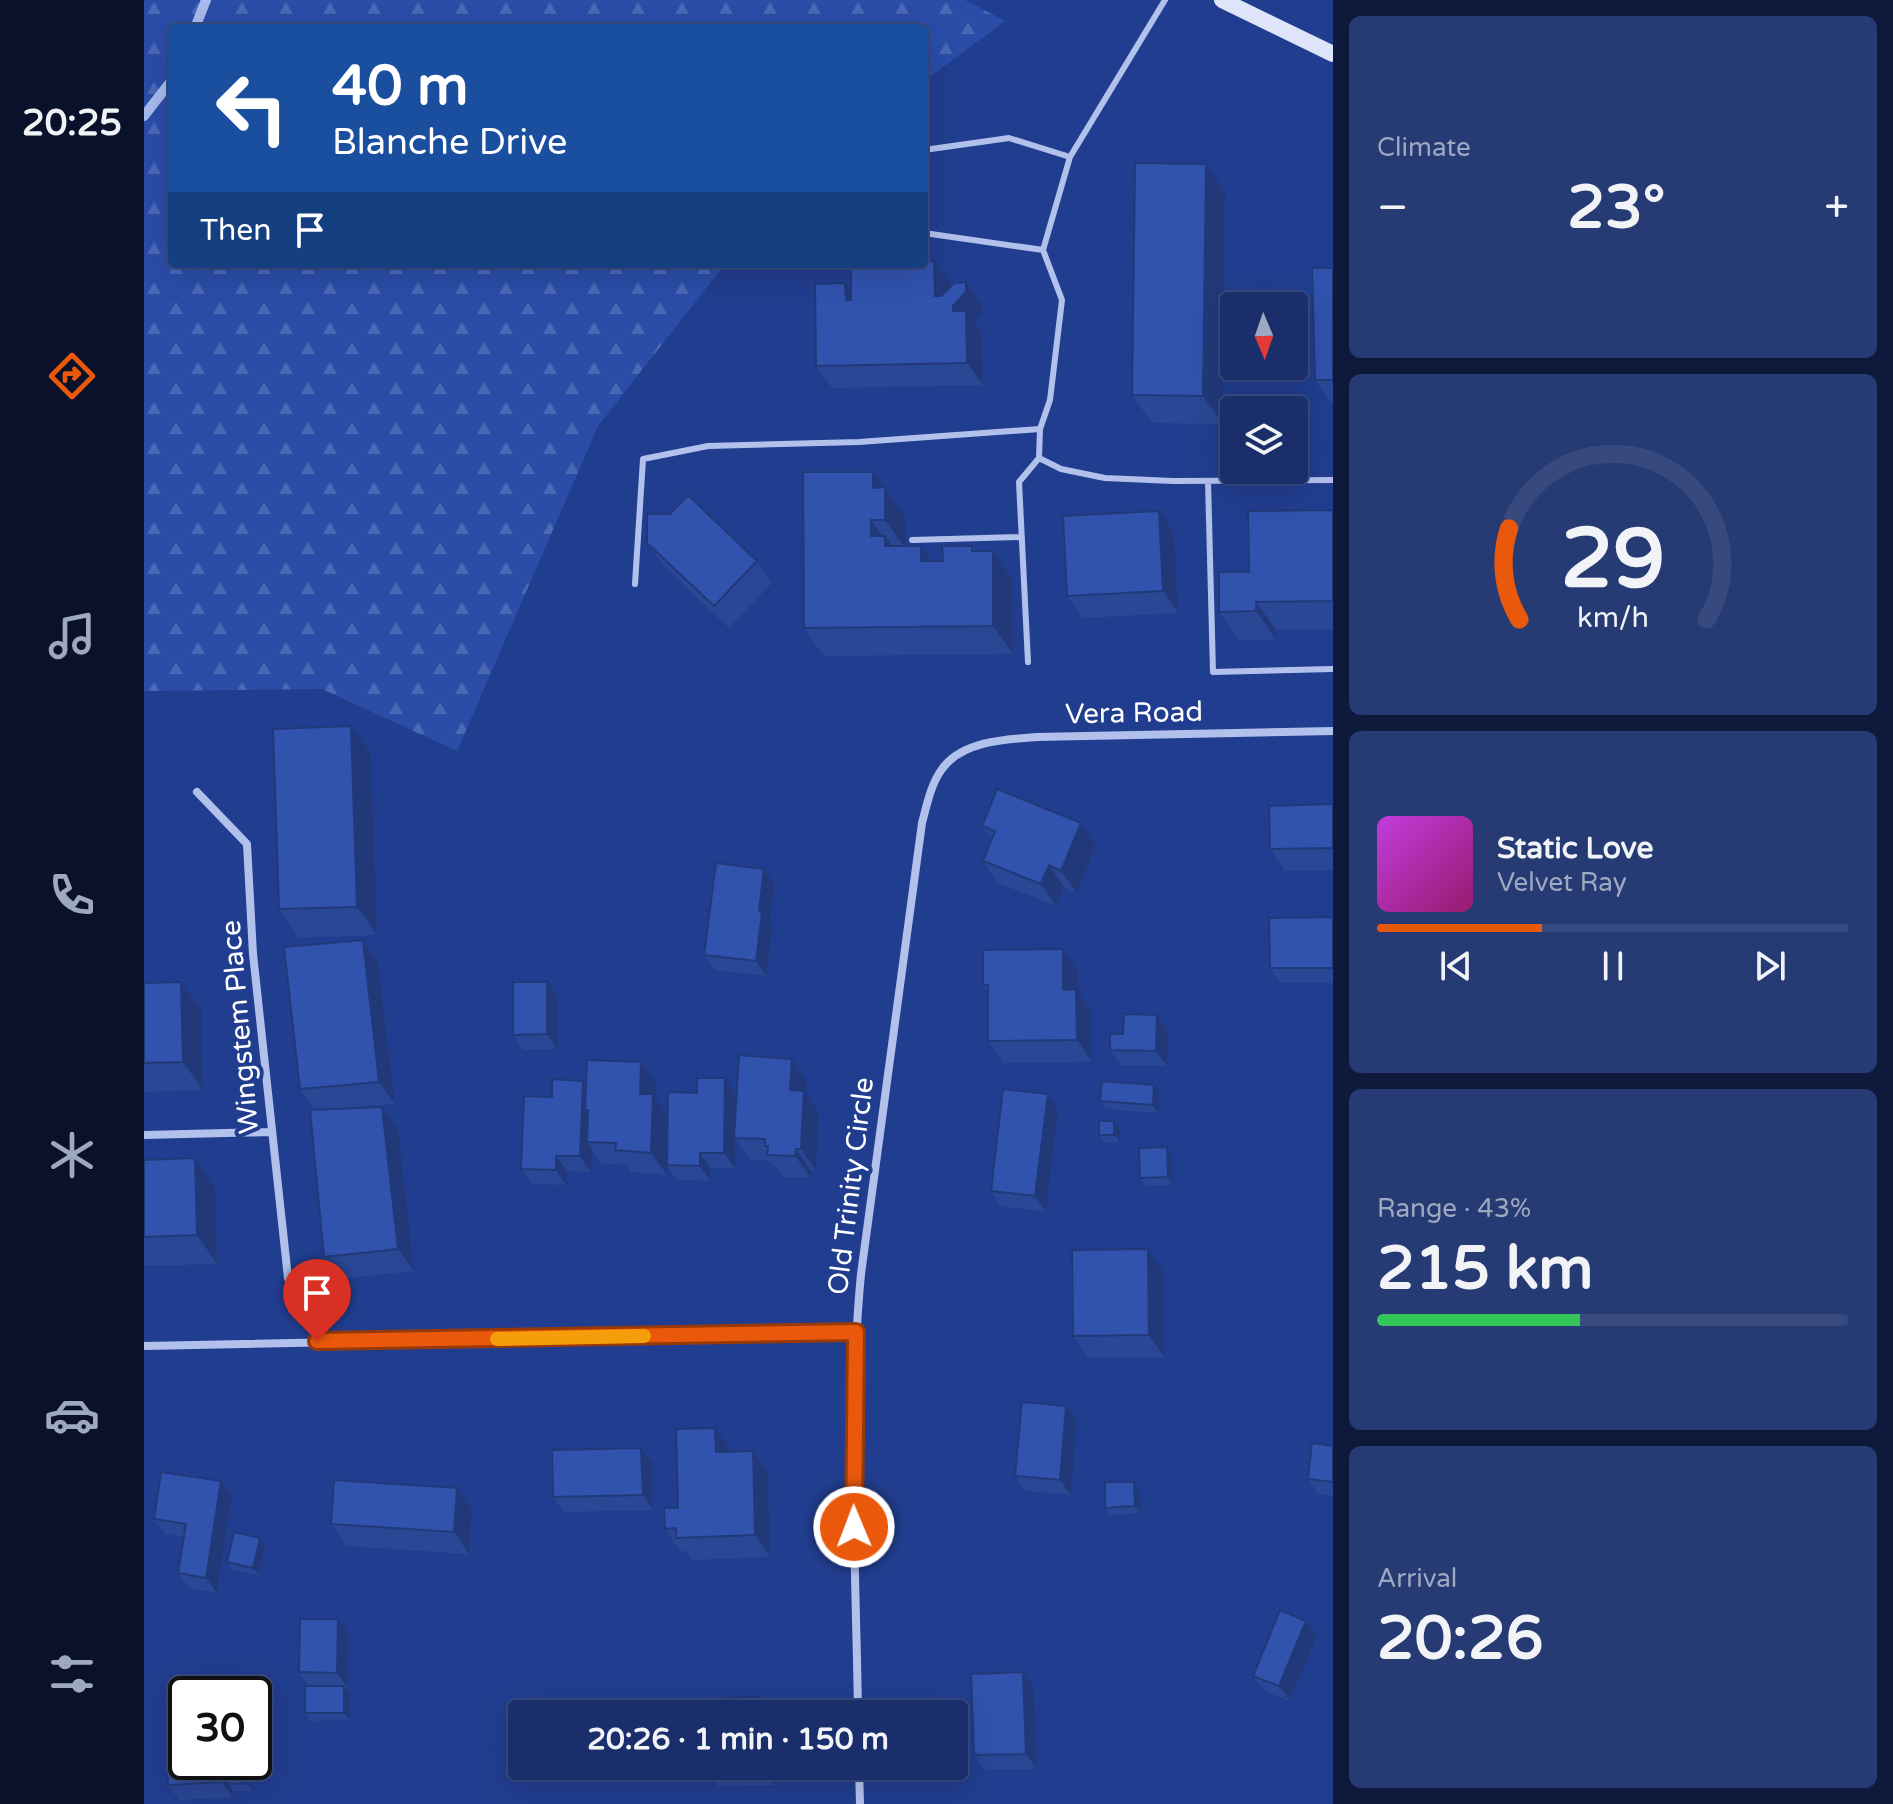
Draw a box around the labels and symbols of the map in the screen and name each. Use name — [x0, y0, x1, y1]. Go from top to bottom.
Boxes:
north arrow — [1220, 292, 1308, 380]
street label: Vera Road — [1065, 695, 1203, 731]
street label: Wingstem Place — [214, 919, 266, 1135]
street label: Old Trinity Circle — [821, 1075, 881, 1297]
pin — [283, 1259, 351, 1341]
position arrow — [812, 1485, 896, 1569]
speed limit sign: 30 — [168, 1676, 272, 1780]

